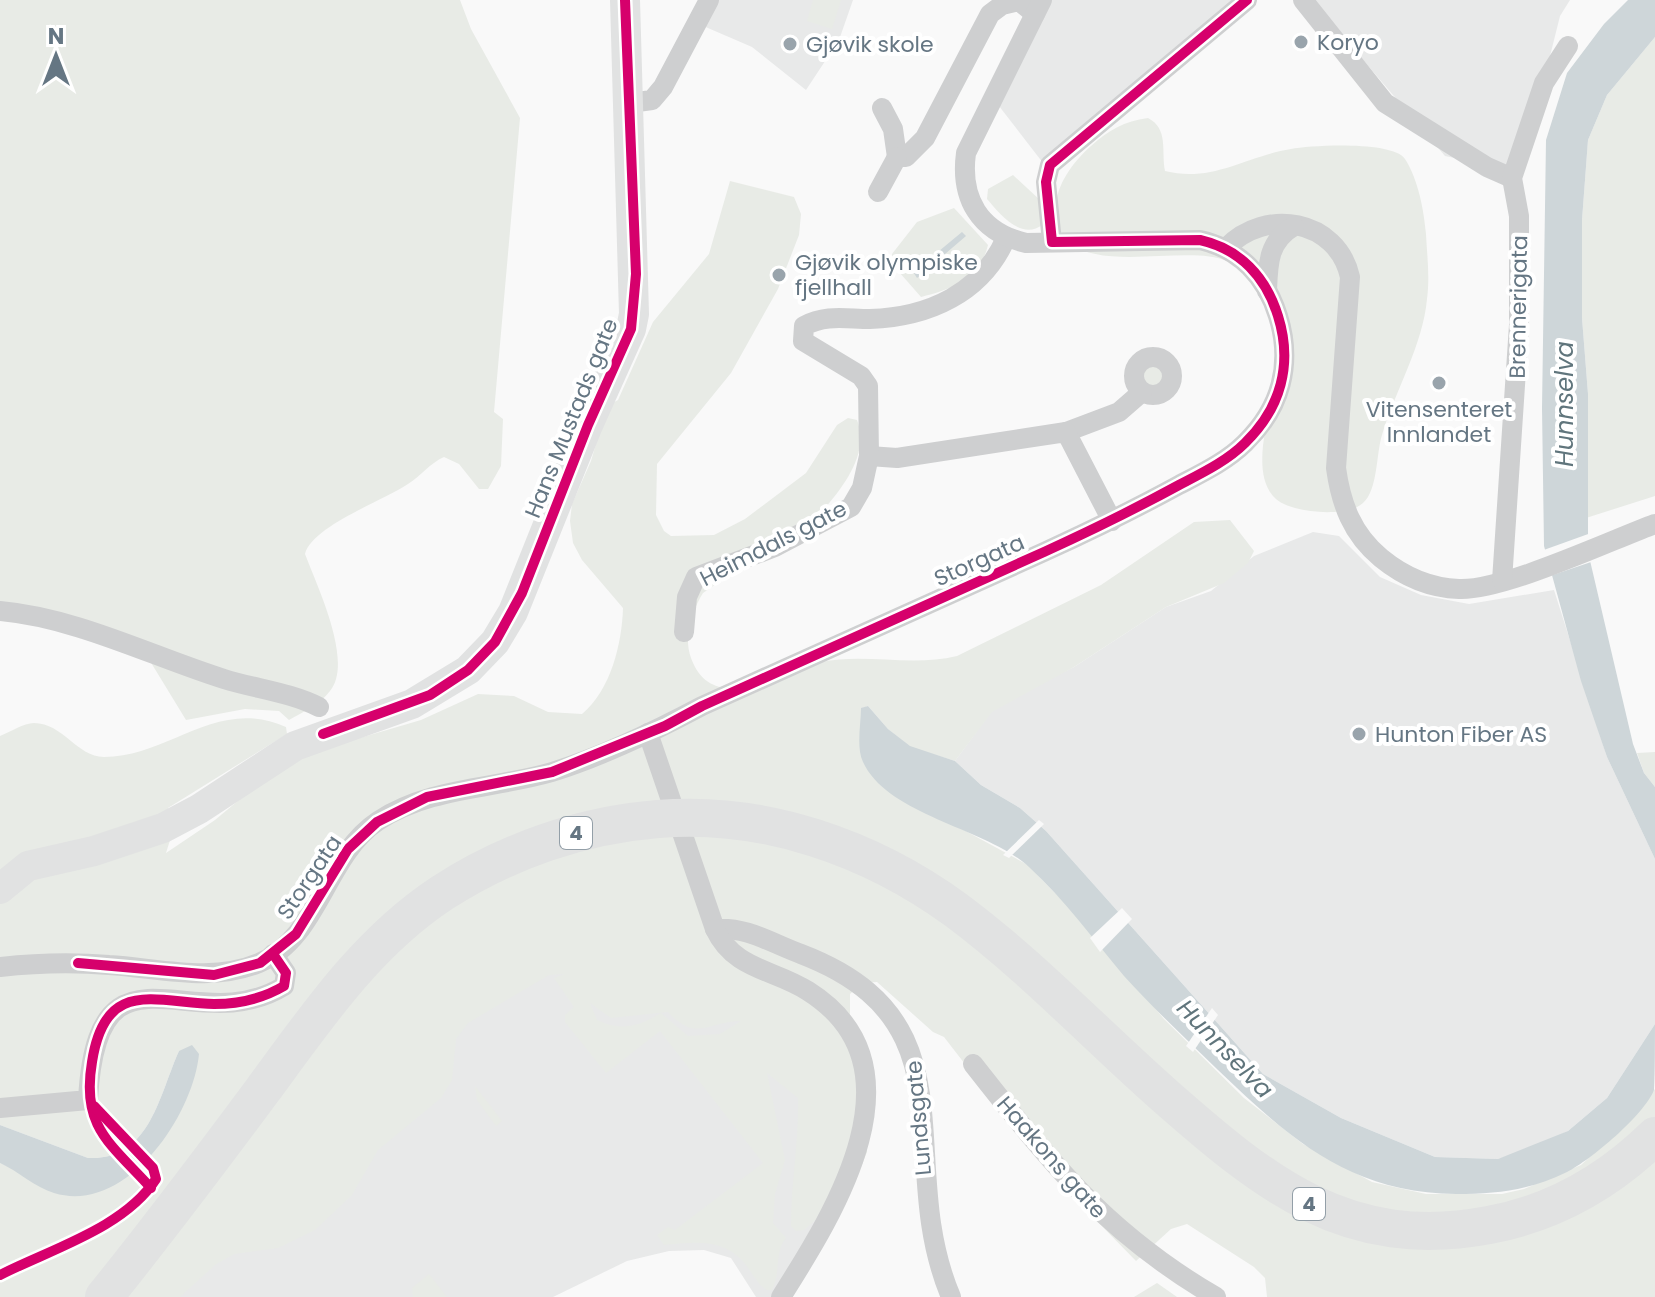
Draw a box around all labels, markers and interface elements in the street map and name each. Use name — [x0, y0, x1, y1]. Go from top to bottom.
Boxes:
north arrow — [16, 16, 96, 96]
text: N — [48, 21, 64, 52]
place label: Koryo — [1317, 27, 1379, 58]
place label: Gjøvik skole — [806, 29, 934, 60]
marker: Koryo — [1292, 33, 1310, 51]
marker: Gjøvik skole — [781, 35, 799, 53]
street label: Brennerigata — [1502, 235, 1535, 379]
place label: Gjøvik olympiske fjellhall — [795, 247, 978, 303]
marker: Gjøvik olympiske fjellhall — [770, 266, 788, 284]
street label: Hans Mustads gate — [517, 314, 626, 523]
water label: Hunnselva — [1548, 341, 1581, 467]
marker: Vitensenteret Innlandet — [1430, 374, 1448, 392]
place label: Vitensenteret Innlandet — [1366, 394, 1512, 450]
street label: Heimdals gate — [695, 493, 852, 594]
street label: Storgata — [929, 527, 1029, 594]
place label: Hunton Fiber AS — [1375, 719, 1547, 750]
marker: Hunton Fiber AS — [1350, 725, 1368, 743]
road number: 4 — [560, 817, 592, 849]
street label: Storgata — [270, 829, 349, 926]
water label: Hunnselva — [1170, 992, 1281, 1105]
street label: Lundsgate — [898, 1059, 939, 1177]
street label: Haakons gate — [990, 1089, 1114, 1225]
road number: 4 — [1293, 1188, 1325, 1220]

